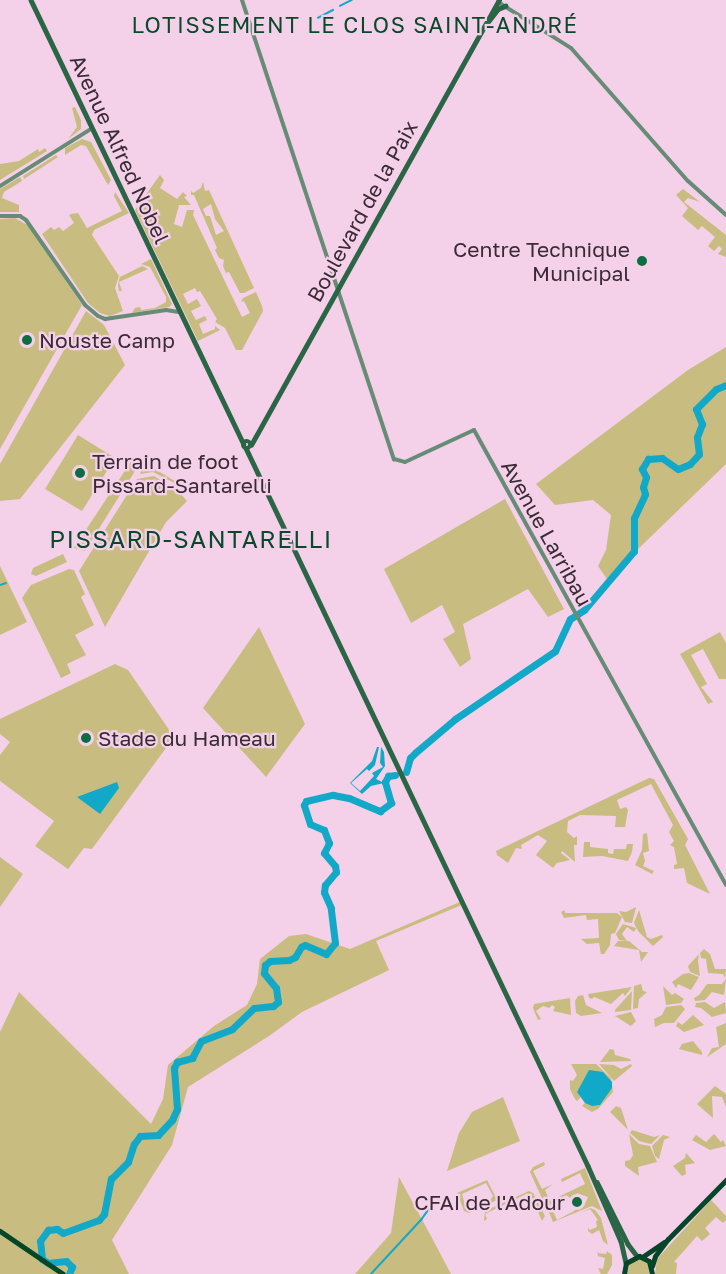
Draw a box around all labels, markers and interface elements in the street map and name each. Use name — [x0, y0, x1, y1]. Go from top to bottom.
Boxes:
district label: LOTISSEMENT LE CLOS SAINT-ANDRÉ — [131, 12, 579, 38]
street label: Avenue Alfred Nobel — [65, 50, 175, 248]
street label: Boulevard de la Paix — [302, 116, 422, 306]
place label: Centre Technique Municipal — [453, 236, 630, 286]
marker: Centre Technique Municipal — [635, 254, 649, 268]
place label: Nouste Camp — [39, 327, 175, 353]
marker: Nouste Camp — [20, 333, 34, 347]
place label: Terrain de foot Pissard-Santarelli — [92, 448, 272, 498]
street label: Avenue Larribau — [496, 456, 598, 610]
marker: Terrain de foot Pissard-Santarelli — [73, 466, 87, 480]
district label: PISSARD-SANTARELLI — [49, 525, 333, 553]
place label: Stade du Hameau — [98, 725, 276, 751]
marker: Stade du Hameau — [79, 731, 93, 745]
place label: CFAI de l'Adour — [414, 1189, 565, 1215]
marker: CFAI de l'Adour — [570, 1195, 584, 1209]

